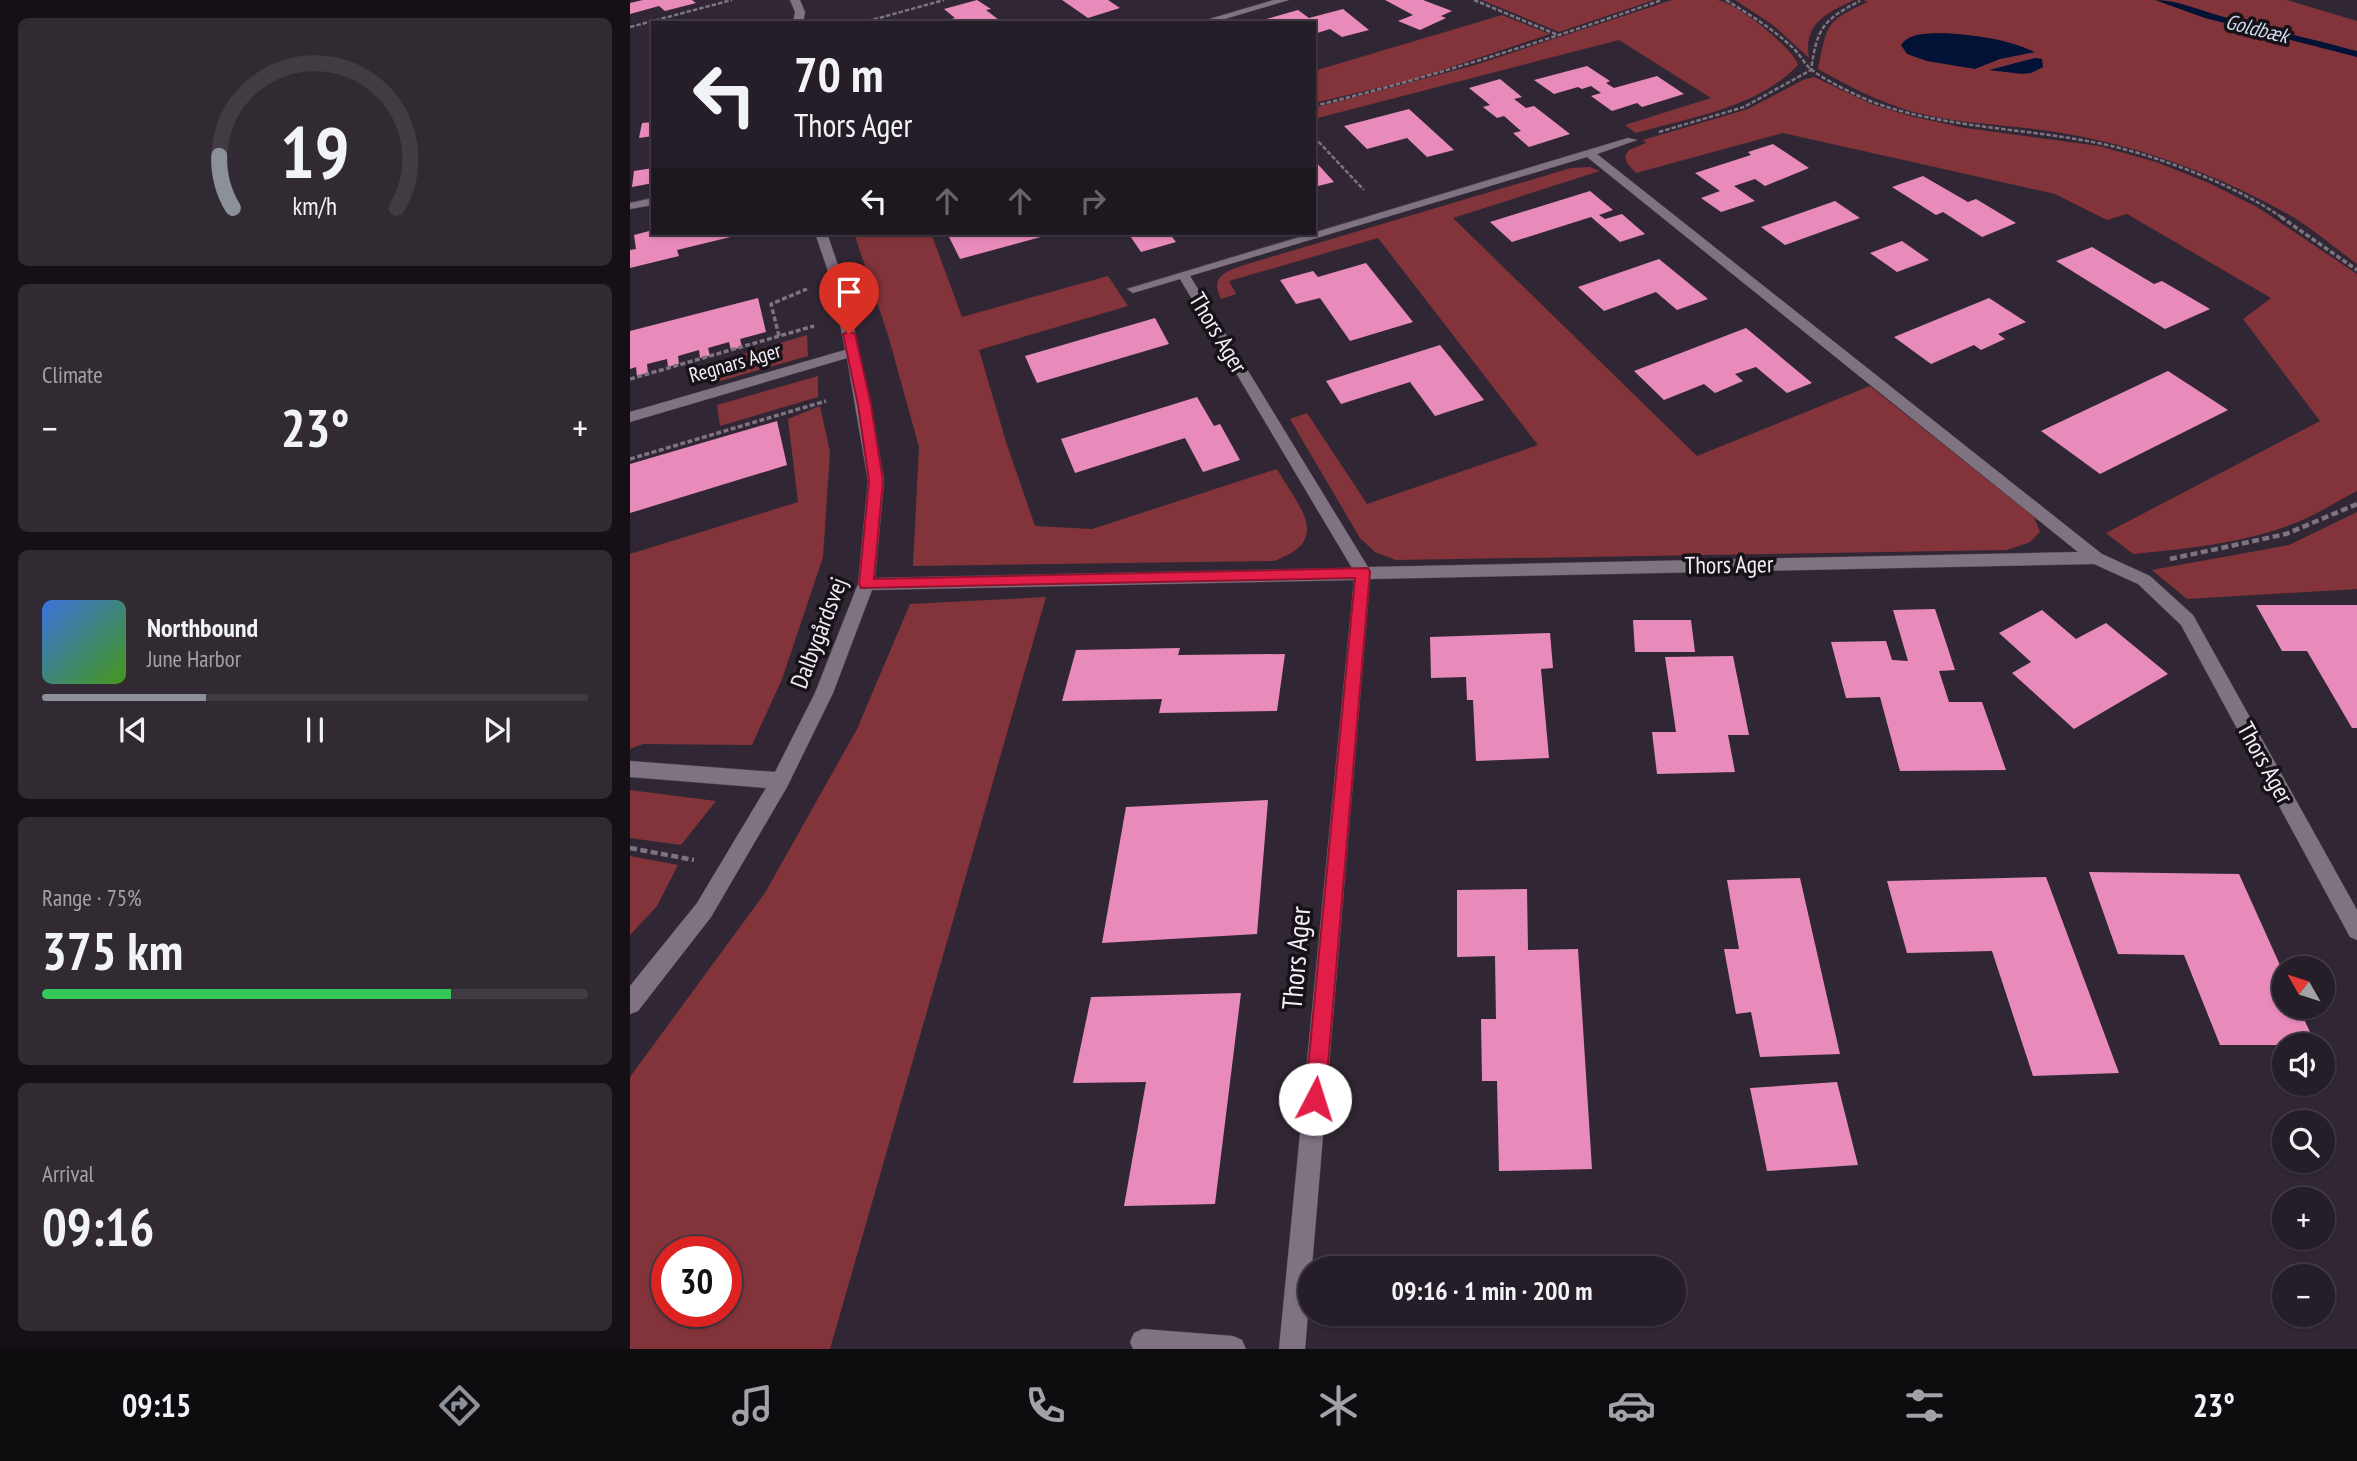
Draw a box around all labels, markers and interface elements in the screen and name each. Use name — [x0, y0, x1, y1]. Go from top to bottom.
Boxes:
water label: Goldbæk — [2223, 8, 2294, 50]
text: 70 m — [794, 42, 883, 106]
icon: left — [679, 49, 770, 140]
text: 19 — [280, 104, 350, 198]
text: Thors Ager — [794, 104, 912, 146]
icon: left — [855, 182, 893, 220]
icon: ahead — [928, 182, 966, 220]
icon: ahead — [1001, 182, 1039, 220]
icon: right — [1074, 182, 1112, 220]
text: km/h — [293, 190, 337, 222]
pin — [819, 262, 879, 334]
icon: arrive — [830, 273, 868, 311]
street label: Thors Ager — [1182, 287, 1255, 379]
street label: Regnars Ager — [686, 336, 784, 389]
text: Climate — [42, 360, 103, 389]
text: 23° — [281, 394, 349, 461]
text: − — [42, 403, 58, 452]
text: + — [572, 403, 588, 452]
street label: Thors Ager — [1684, 548, 1774, 581]
street label: Dalbygårdsvej — [783, 573, 854, 693]
text: Northbound — [147, 611, 258, 644]
text: June Harbor — [147, 644, 241, 673]
icon: previous — [114, 711, 152, 749]
icon: pause — [296, 711, 334, 749]
icon: next — [478, 711, 516, 749]
street label: Thors Ager — [2230, 716, 2301, 809]
text: Range · 75% — [42, 883, 142, 912]
street label: Thors Ager — [1273, 904, 1318, 1011]
text: 375 km — [42, 917, 183, 984]
north arrow — [2272, 956, 2334, 1018]
map controls — [2272, 956, 2335, 1327]
button: sound — [2272, 1033, 2335, 1096]
position arrow — [1278, 1062, 1352, 1136]
button: search — [2272, 1110, 2335, 1173]
text: Arrival — [42, 1159, 94, 1188]
button: + — [2272, 1187, 2335, 1250]
text: 09:16 — [42, 1193, 154, 1260]
speed limit sign: 30 — [651, 1236, 742, 1327]
button: − — [2272, 1264, 2335, 1327]
text: 09:16 · 1 min · 200 m — [1392, 1274, 1592, 1307]
icon: directions — [435, 1381, 484, 1430]
icon: music — [728, 1381, 777, 1430]
icon: phone — [1021, 1381, 1070, 1430]
icon: climate — [1314, 1381, 1363, 1430]
icon: car — [1607, 1381, 1656, 1430]
icon: filters — [1900, 1381, 1949, 1430]
text: 09:15 — [122, 1384, 191, 1426]
text: 23° — [2193, 1384, 2235, 1426]

